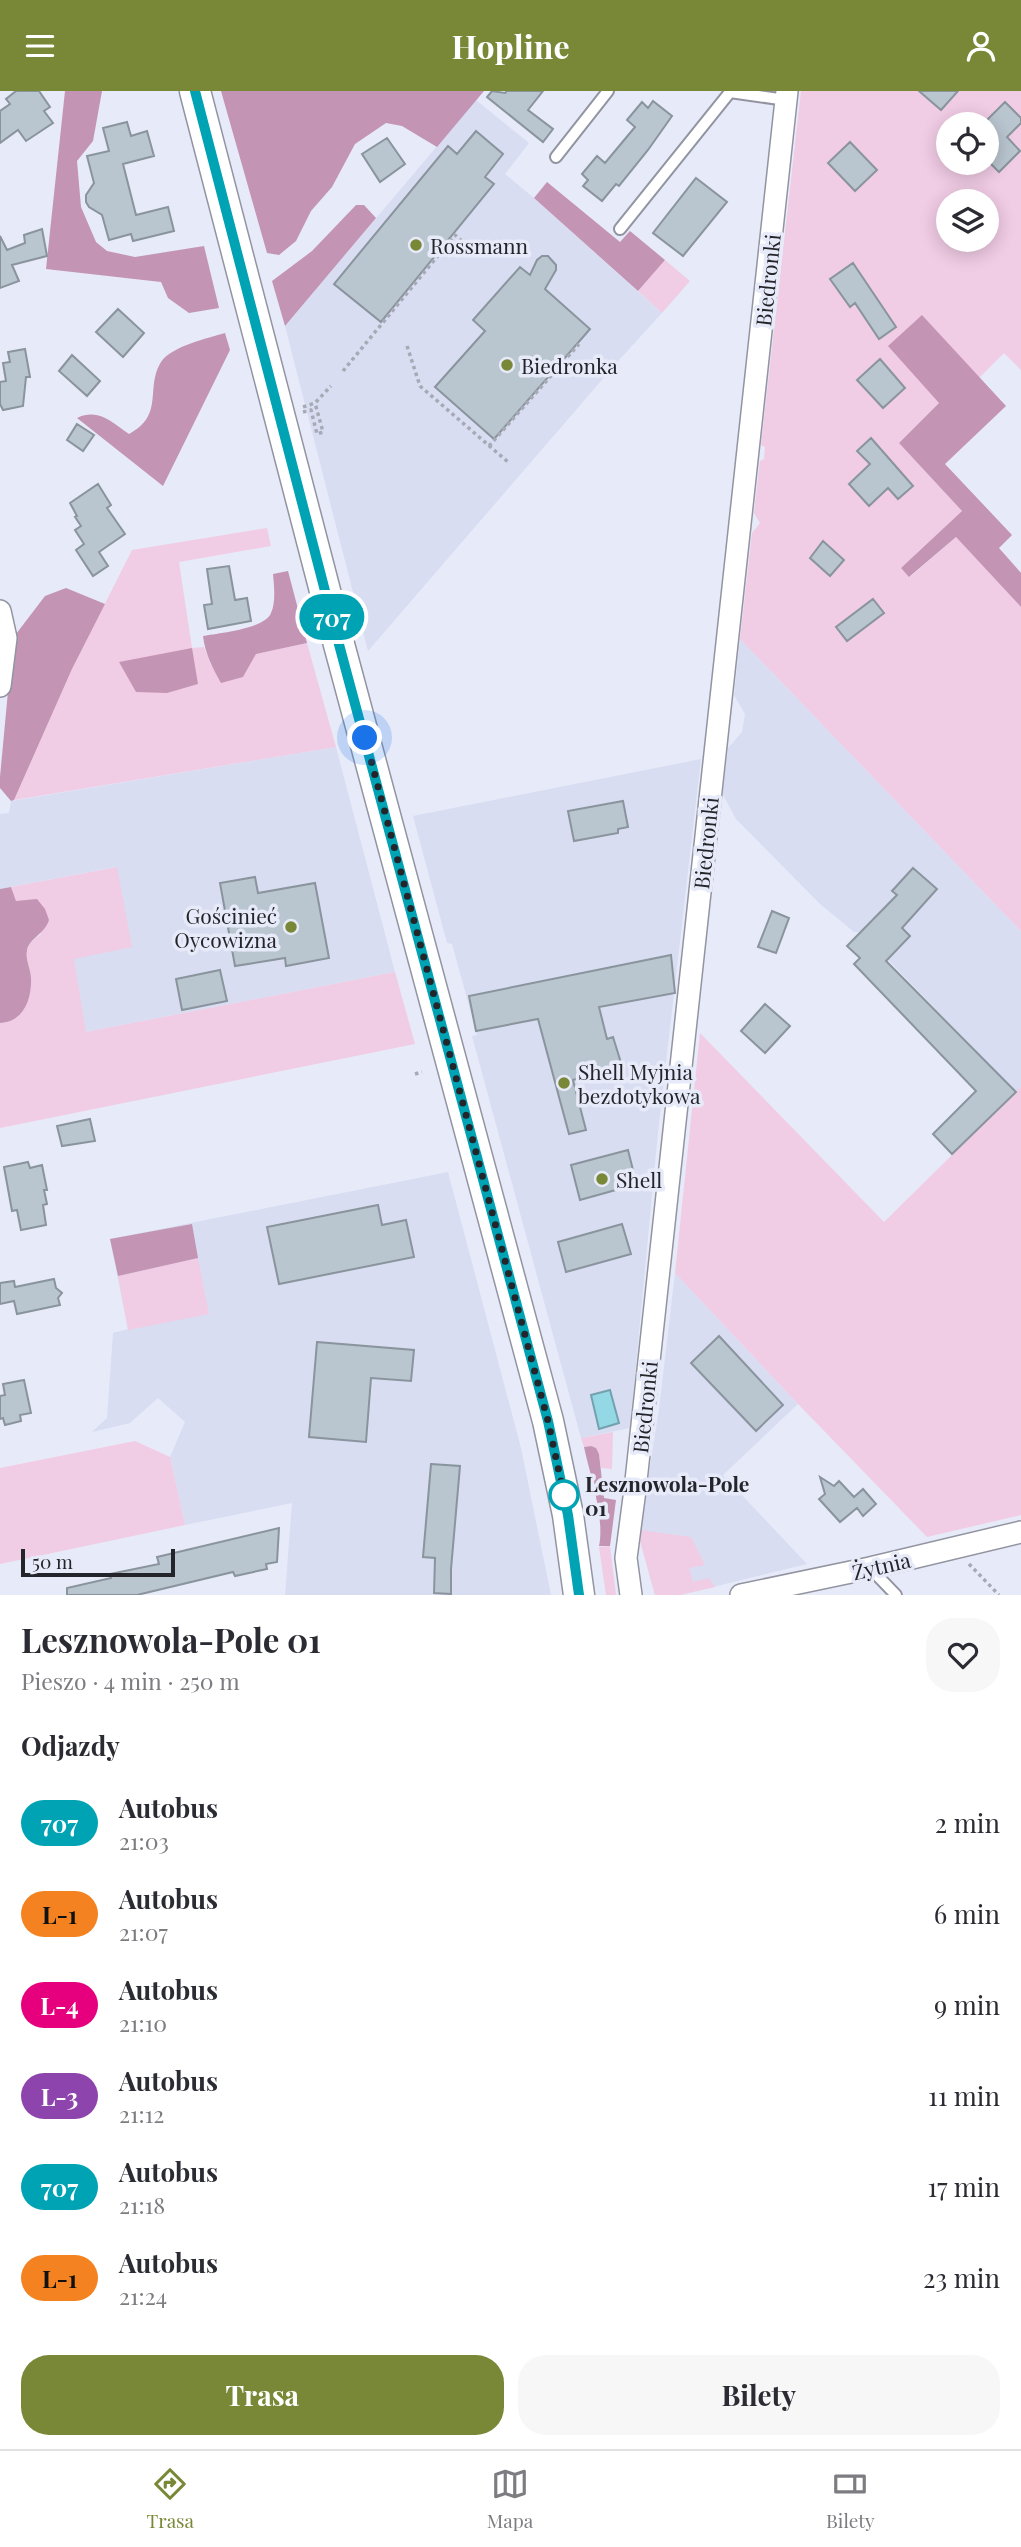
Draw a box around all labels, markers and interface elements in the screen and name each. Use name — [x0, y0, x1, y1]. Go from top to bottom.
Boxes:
text: Hopline — [451, 24, 570, 67]
icon: menu — [21, 27, 59, 65]
icon: person — [962, 27, 1000, 65]
map controls — [936, 112, 999, 252]
button: locate — [936, 112, 999, 175]
button: layers — [936, 189, 999, 252]
place label: Rossmann — [430, 231, 529, 259]
street label: Biedronki — [748, 232, 786, 328]
marker: Rossmann — [408, 237, 424, 253]
place label: Biedronka — [521, 351, 618, 379]
marker: Biedronka — [499, 357, 515, 373]
line badge: 707 — [292, 594, 372, 640]
text: 707 — [313, 601, 351, 633]
your location — [347, 720, 382, 755]
street label: Biedronki — [686, 795, 724, 891]
place label: Gościnieć Oycowizna — [174, 901, 278, 953]
marker: Gościnieć Oycowizna — [283, 919, 299, 935]
place label: Shell Myjnia bezdotykowa — [578, 1057, 701, 1109]
marker: Shell Myjnia bezdotykowa — [556, 1075, 572, 1091]
place label: Shell — [616, 1165, 662, 1193]
marker: Shell — [594, 1171, 610, 1187]
street label: Biedronki — [625, 1359, 663, 1455]
place label: Lesznowola-Pole 01 — [585, 1469, 749, 1521]
marker: Lesznowola-Pole 01 — [549, 1480, 579, 1510]
street label: Żytnia — [849, 1545, 914, 1585]
scale bar — [21, 1546, 175, 1578]
text: 50 m — [32, 1548, 73, 1574]
text: Lesznowola-Pole 01 — [21, 1617, 321, 1661]
button: heart — [926, 1618, 1000, 1692]
text: Pieszo · 4 min · 250 m — [21, 1665, 240, 1696]
text: Odjazdy — [21, 1728, 120, 1763]
text: Autobus — [119, 1790, 218, 1825]
text: 2 min — [935, 1805, 1000, 1840]
text: 707 — [41, 1807, 78, 1839]
text: 21:03 — [119, 1825, 169, 1856]
text: Autobus — [119, 1881, 218, 1916]
text: 6 min — [934, 1896, 1000, 1931]
text: L-1 — [42, 1898, 77, 1930]
text: 21:07 — [119, 1916, 168, 1947]
text: Autobus — [119, 1972, 218, 2007]
text: 9 min — [934, 1987, 1000, 2022]
text: L-4 — [40, 1989, 79, 2021]
text: 21:10 — [119, 2007, 167, 2038]
text: Autobus — [119, 2063, 218, 2098]
text: 11 min — [928, 2078, 1000, 2113]
text: L-3 — [41, 2080, 78, 2112]
text: 21:12 — [119, 2098, 164, 2129]
text: Autobus — [119, 2154, 218, 2189]
text: 17 min — [927, 2169, 1000, 2204]
text: 707 — [41, 2171, 78, 2203]
text: 21:18 — [119, 2189, 165, 2220]
text: Autobus — [119, 2245, 218, 2280]
text: 23 min — [923, 2260, 1000, 2295]
text: L-1 — [42, 2262, 77, 2294]
text: 21:24 — [119, 2280, 167, 2311]
button: Trasa — [21, 2355, 504, 2435]
button: Bilety — [518, 2355, 1000, 2435]
tab: Trasa — [146, 2465, 194, 2533]
tab: Mapa — [487, 2465, 533, 2533]
tab: Bilety — [826, 2465, 875, 2533]

